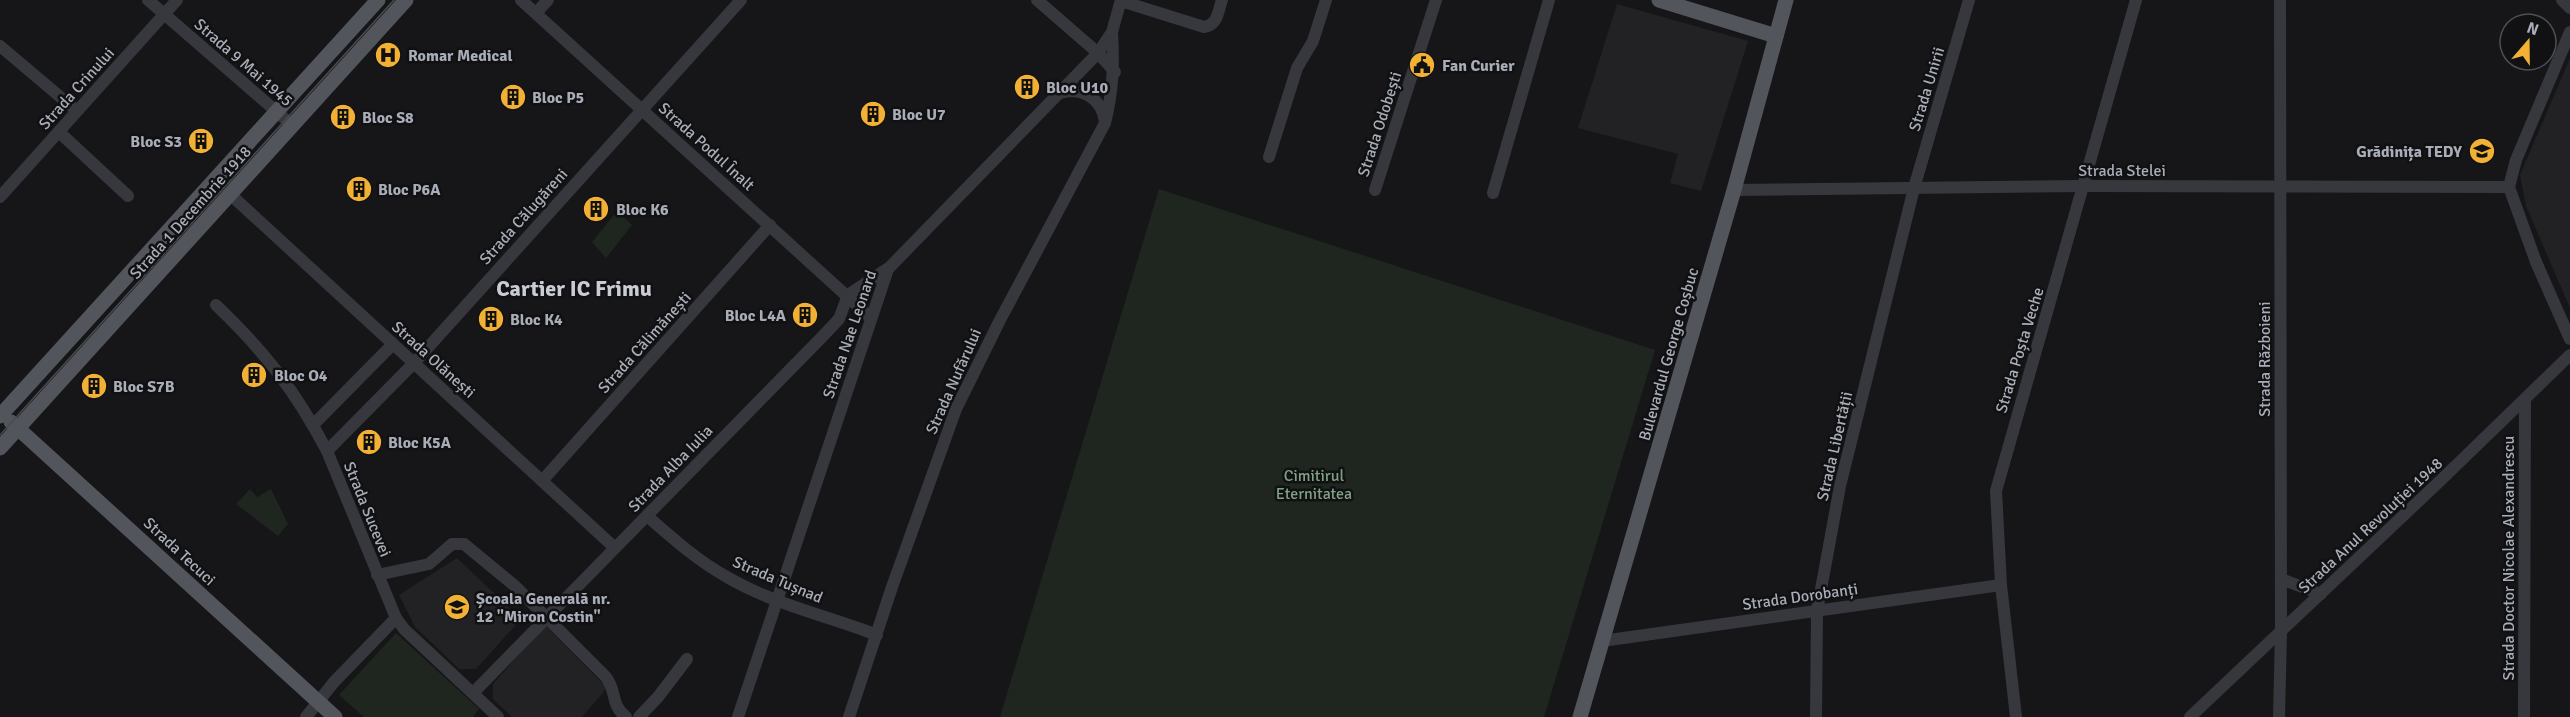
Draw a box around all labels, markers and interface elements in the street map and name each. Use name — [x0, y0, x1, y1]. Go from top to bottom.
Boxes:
north arrow — [2498, 12, 2558, 72]
street label: Strada 9 Mai 1945 — [190, 15, 297, 111]
text: N — [2524, 18, 2541, 40]
hospital icon: Romar Medical — [373, 40, 403, 70]
street label: Strada Crinului — [35, 43, 119, 134]
street label: Strada Unirii — [1905, 45, 1949, 134]
place label: Romar Medical — [408, 46, 512, 66]
public building icon: Fan Curier — [1407, 50, 1437, 80]
place label: Fan Curier — [1442, 56, 1515, 76]
street label: Strada Odobești — [1354, 69, 1406, 179]
building icon: Bloc U10 — [1012, 72, 1042, 102]
place label: Bloc U10 — [1046, 78, 1109, 98]
building icon: Bloc P5 — [498, 82, 528, 112]
place label: Bloc P5 — [532, 88, 584, 108]
street label: Strada Podul Înalt — [654, 98, 759, 195]
building icon: Bloc U7 — [858, 99, 888, 129]
building icon: Bloc S8 — [328, 102, 358, 132]
place label: Bloc U7 — [892, 105, 946, 125]
place label: Bloc S8 — [362, 108, 414, 128]
building icon: Bloc S3 — [186, 126, 216, 156]
place label: Bloc S3 — [130, 132, 182, 152]
school or university icon: Grădinița TEDY — [2467, 136, 2497, 166]
street label: Strada 1 Decembrie 1918 — [126, 142, 256, 283]
place label: Grădinița TEDY — [2356, 142, 2462, 162]
street label: Strada Stelei — [2078, 161, 2166, 181]
street label: Strada Călugăreni — [475, 164, 572, 269]
building icon: Bloc P6A — [344, 174, 374, 204]
place label: Bloc P6A — [378, 180, 441, 200]
building icon: Bloc K6 — [581, 194, 611, 224]
place label: Bloc K6 — [616, 200, 669, 220]
street label: Bulevardul George Coșbuc — [1635, 265, 1703, 443]
street label: Strada Nae Leonard — [819, 268, 881, 401]
district label: Cartier IC Frimu — [496, 275, 652, 302]
street label: Strada Poșta Veche — [1991, 285, 2049, 416]
street label: Strada Călimănești — [594, 288, 696, 398]
building icon: Bloc L4A — [790, 300, 820, 330]
street label: Strada Războieni — [2255, 301, 2275, 417]
building icon: Bloc K4 — [476, 304, 506, 334]
place label: Bloc L4A — [725, 306, 787, 326]
place label: Bloc K4 — [510, 310, 563, 330]
street label: Strada Olănești — [387, 317, 479, 403]
street label: Strada Nufărului — [922, 325, 986, 437]
building icon: Bloc O4 — [239, 360, 269, 390]
place label: Bloc O4 — [274, 366, 328, 386]
building icon: Bloc S7B — [79, 371, 109, 401]
place label: Bloc S7B — [113, 377, 175, 397]
street label: Strada Libertății — [1813, 390, 1857, 503]
street label: Strada Alba Iulia — [624, 421, 717, 516]
building icon: Bloc K5A — [354, 427, 384, 457]
place label: Bloc K5A — [388, 433, 452, 453]
street label: Strada Doctor Nicolae Alexandrescu — [2499, 436, 2519, 680]
street label: Strada Anul Revoluției 1948 — [2294, 454, 2447, 598]
street label: Strada Sucevei — [339, 459, 395, 560]
park label: Cimitirul Eternitatea — [1276, 466, 1352, 504]
street label: Strada Tecuci — [139, 513, 220, 590]
street label: Strada Tușnad — [730, 552, 826, 608]
street label: Strada Dorobanți — [1741, 579, 1859, 615]
place label: Școala Generală nr. 12 "Miron Costin" — [476, 589, 611, 627]
school or university icon: Școala Generală nr. 12 "Miron Costin" — [442, 592, 472, 622]

